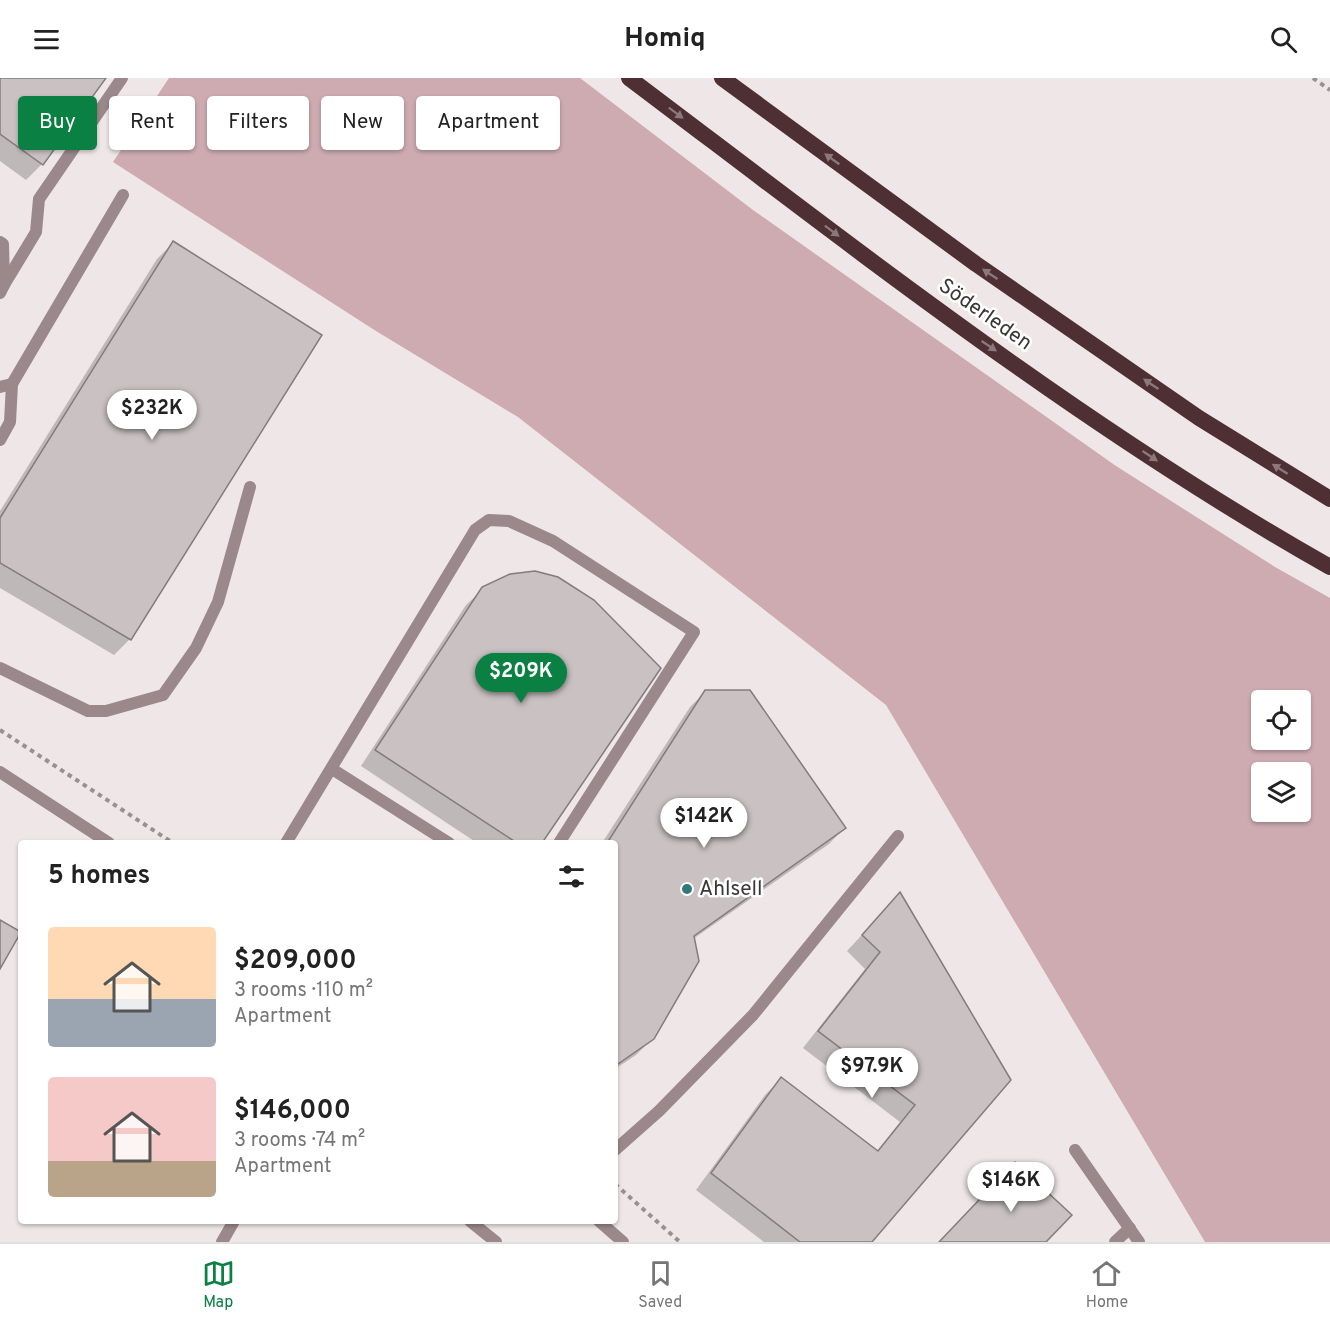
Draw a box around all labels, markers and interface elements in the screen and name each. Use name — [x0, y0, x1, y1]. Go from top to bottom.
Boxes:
text: Homiq — [624, 22, 706, 56]
icon: menu — [30, 23, 63, 56]
icon: search — [1267, 23, 1300, 56]
chip: Buy — [18, 96, 97, 150]
chip: Rent — [109, 96, 195, 150]
chip: Filters — [207, 96, 309, 150]
chip: New — [321, 96, 404, 150]
chip: Apartment — [416, 96, 560, 150]
one-way arrow — [668, 107, 684, 120]
one-way arrow — [825, 154, 840, 166]
one-way arrow — [823, 225, 839, 237]
one-way arrow — [982, 269, 998, 280]
street label: Söderleden — [933, 273, 1037, 357]
one-way arrow — [981, 340, 997, 351]
one-way arrow — [1142, 379, 1159, 390]
pin: $232K — [110, 390, 194, 441]
text: $232K — [121, 396, 183, 422]
one-way arrow — [1142, 450, 1158, 461]
one-way arrow — [1272, 463, 1288, 474]
pin: $209K — [479, 653, 563, 704]
text: $209K — [489, 659, 553, 685]
map controls — [1251, 690, 1311, 822]
button: locate — [1251, 690, 1311, 750]
button: layers — [1251, 762, 1311, 822]
pin: $142K — [662, 798, 746, 849]
text: $142K — [674, 804, 734, 830]
text: 5 homes — [48, 860, 150, 893]
icon: filters — [555, 860, 588, 893]
place label: Ahlsell — [699, 876, 763, 903]
marker: Ahlsell — [680, 882, 694, 896]
text: $209,000 — [234, 945, 357, 978]
icon: home — [96, 951, 168, 1023]
text: 3 rooms · 110 m² — [234, 978, 373, 1004]
text: Apartment — [234, 1004, 332, 1030]
pin: $97.9K — [823, 1048, 921, 1099]
text: $97.9K — [840, 1054, 904, 1080]
text: $146,000 — [234, 1095, 351, 1128]
icon: home — [96, 1101, 168, 1173]
text: 3 rooms · 74 m² — [234, 1128, 365, 1154]
text: Apartment — [234, 1154, 332, 1180]
pin: $146K — [969, 1162, 1053, 1213]
text: $146K — [981, 1168, 1041, 1194]
tab: Map — [202, 1257, 235, 1313]
tab: Saved — [638, 1257, 682, 1313]
tab: Home — [1086, 1257, 1128, 1313]

